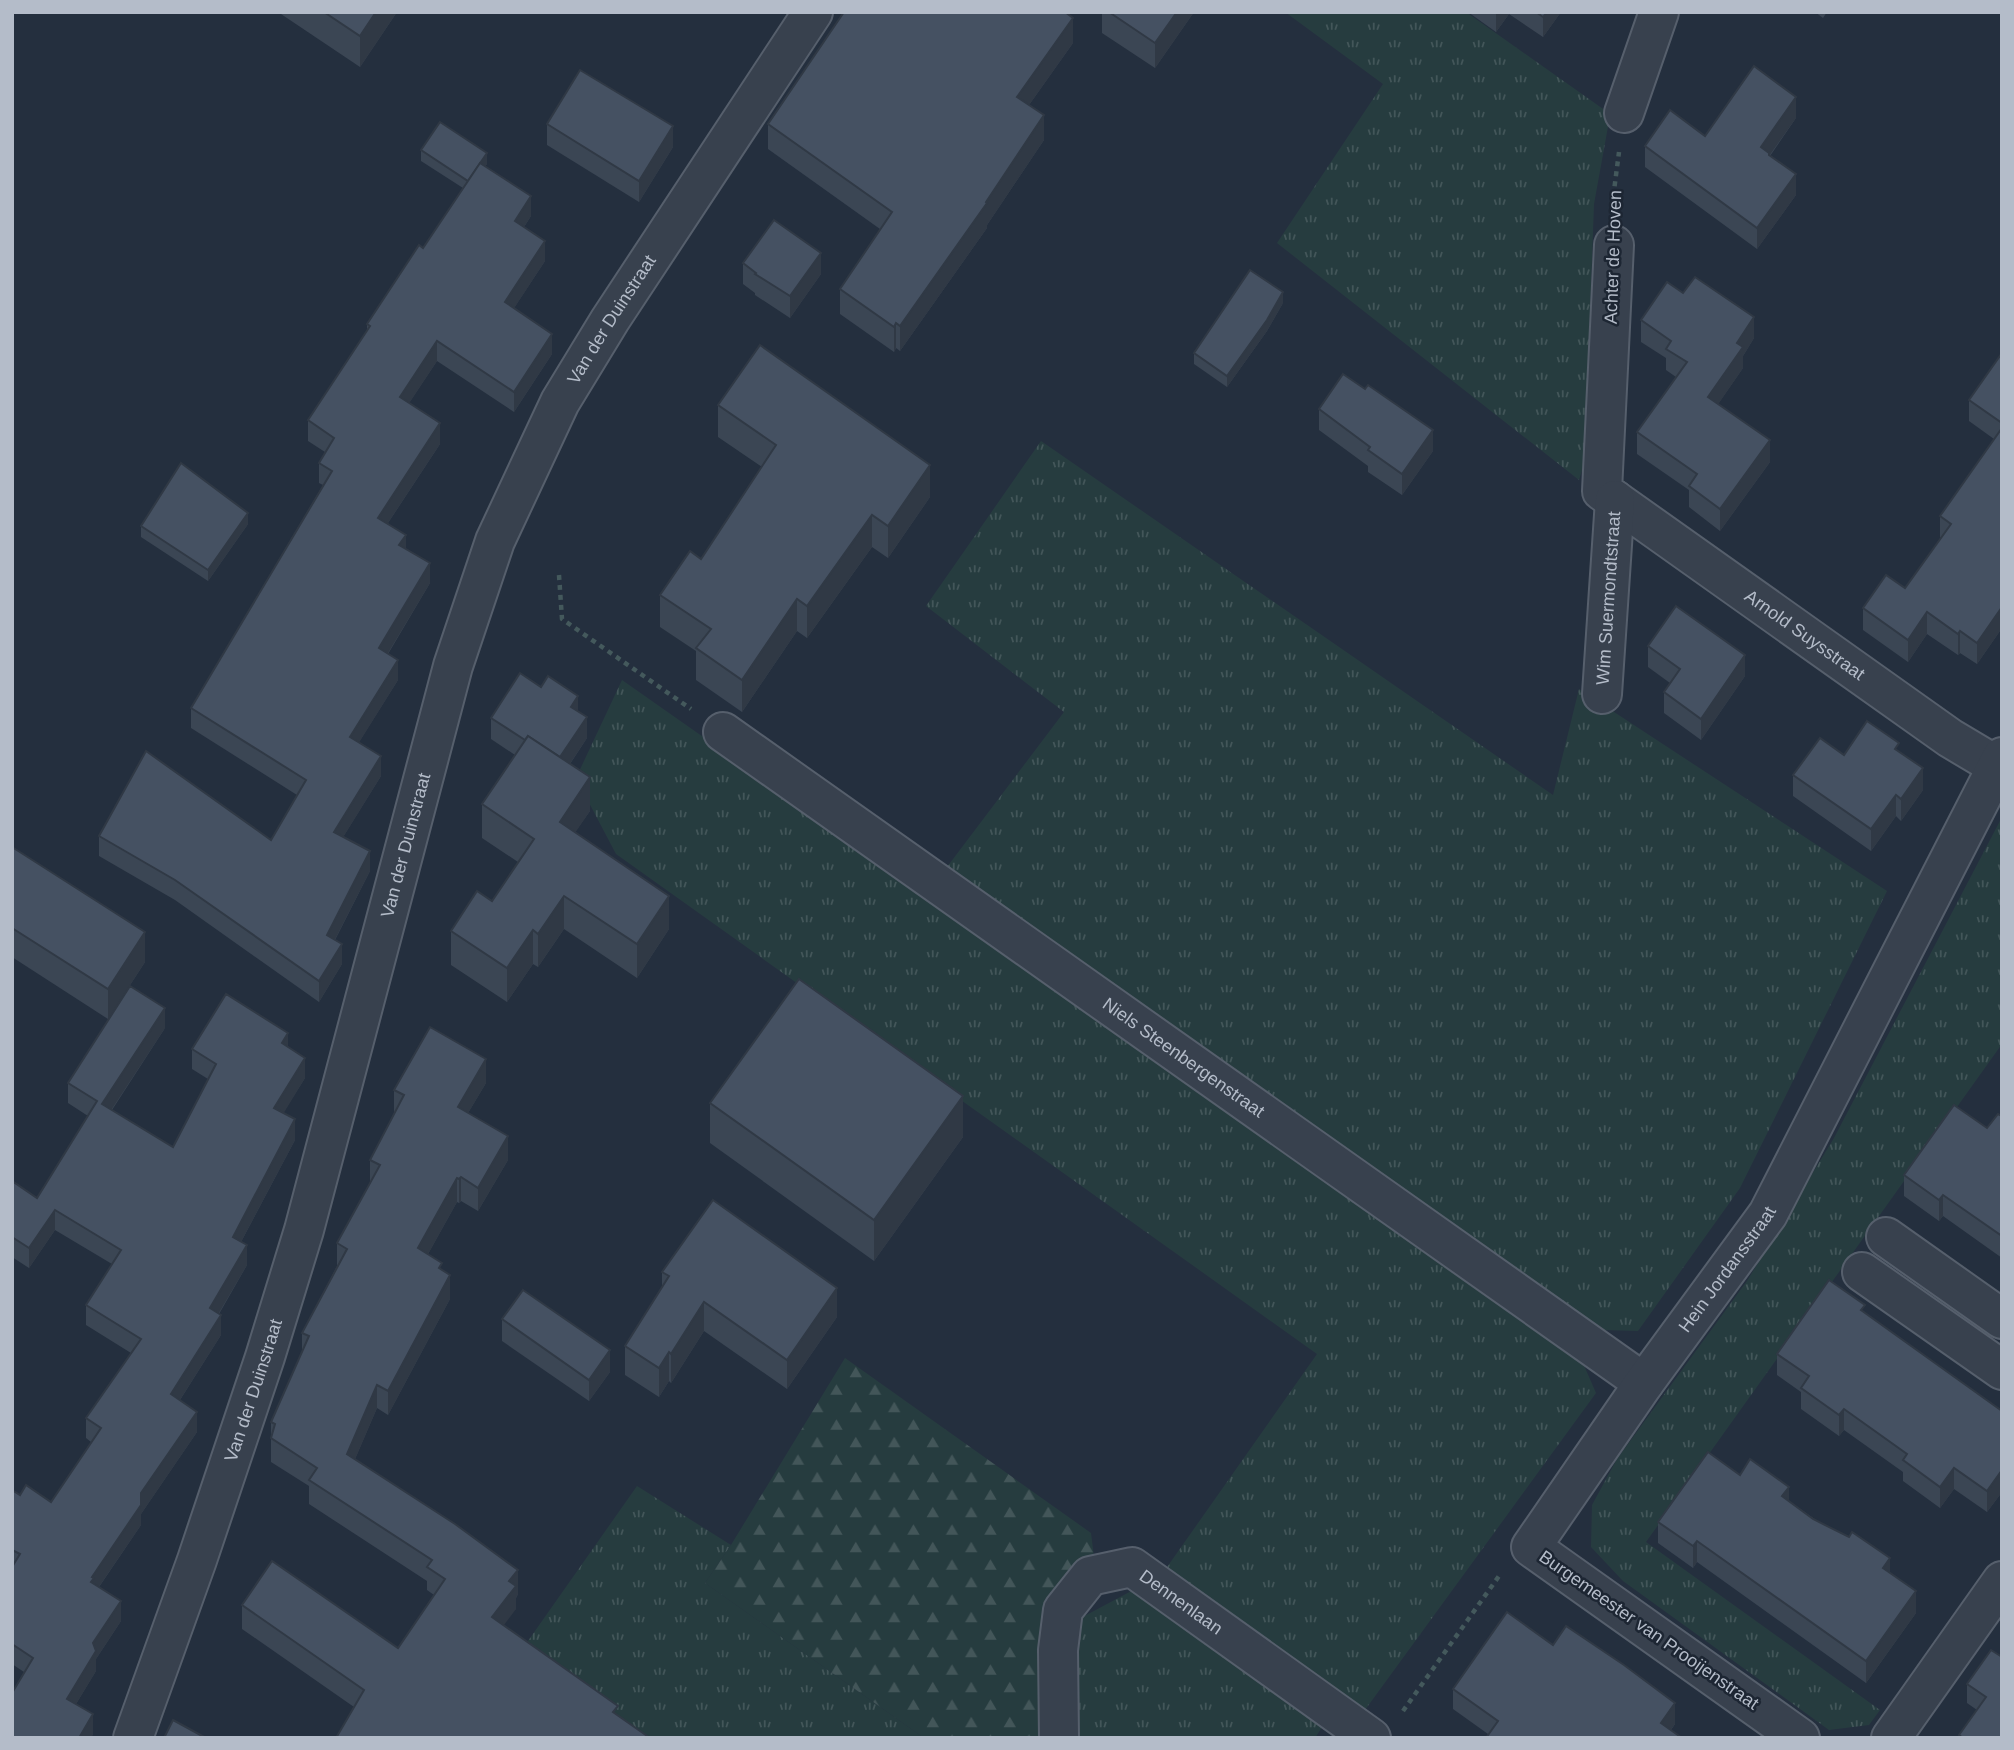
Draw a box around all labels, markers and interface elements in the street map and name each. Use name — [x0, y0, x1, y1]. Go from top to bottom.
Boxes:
street label: Achter de Hoven — [1601, 190, 1625, 324]
street label: Van der Duinstraat — [563, 251, 660, 388]
street label: Wim Suermondtstraat — [1593, 511, 1624, 686]
street label: Arnold Suysstraat — [1741, 586, 1869, 684]
street label: Van der Duinstraat — [377, 771, 434, 920]
street label: Niels Steenbergenstraat — [1099, 994, 1268, 1121]
street label: Hein Jordansstraat — [1675, 1203, 1780, 1336]
street label: Van der Duinstraat — [221, 1317, 286, 1464]
street label: Burgemeester van Prooijenstraat — [1535, 1546, 1763, 1714]
street label: Dennenlaan — [1136, 1566, 1226, 1638]

